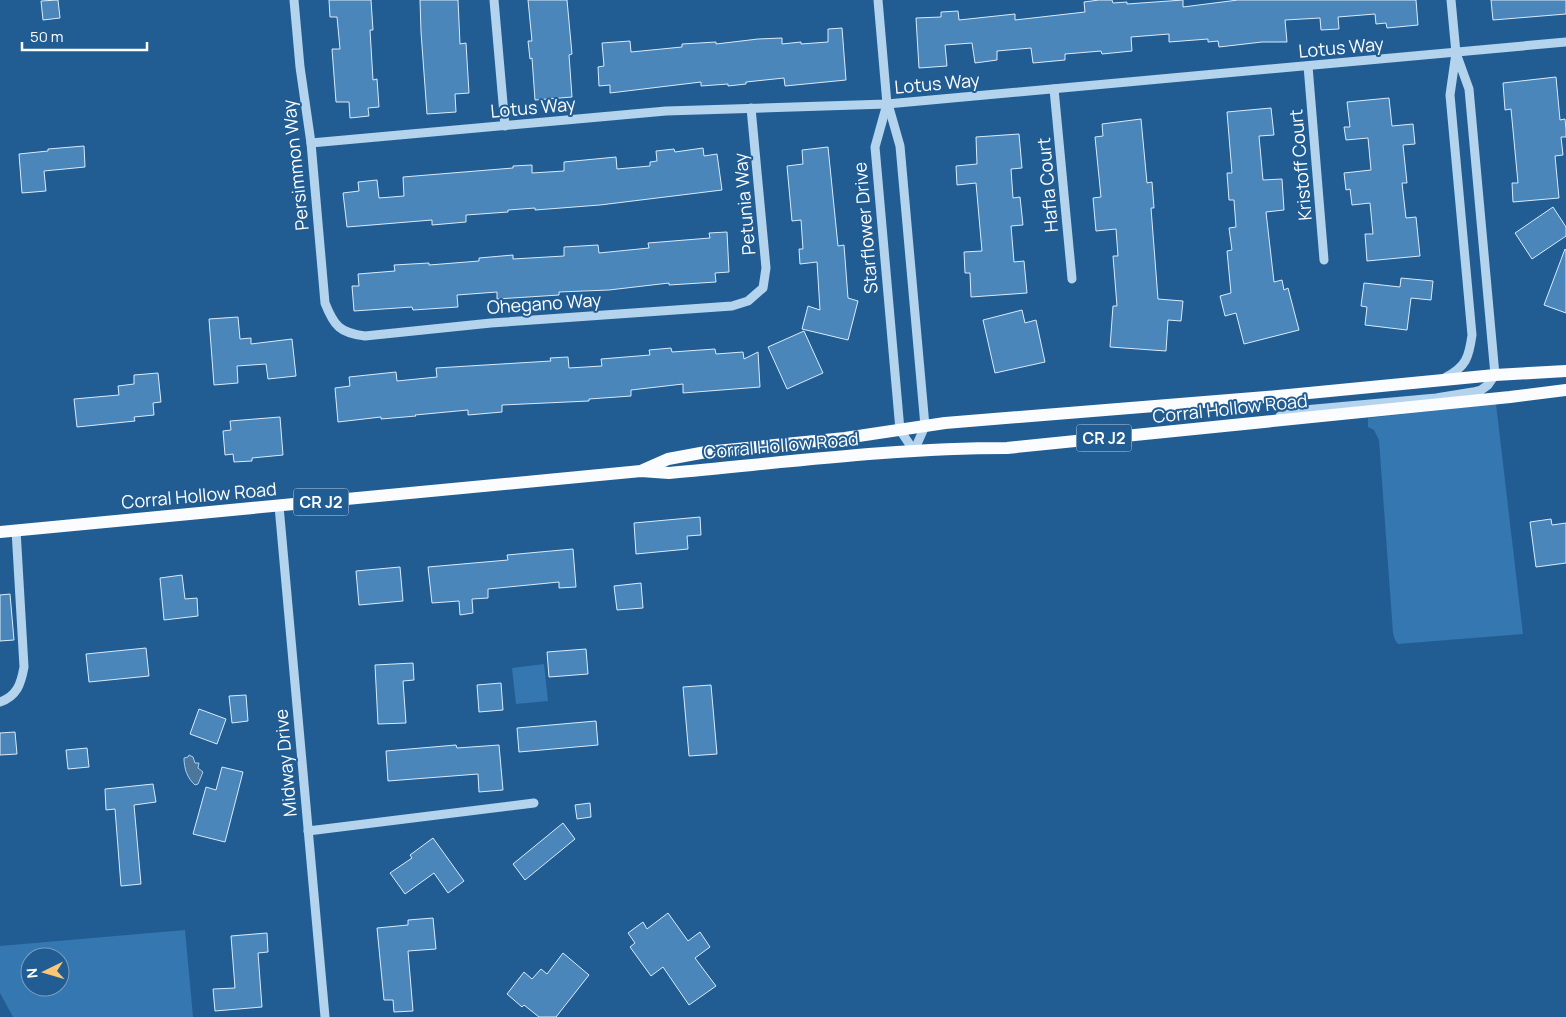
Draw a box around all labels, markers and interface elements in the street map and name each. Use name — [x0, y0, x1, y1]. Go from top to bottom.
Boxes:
scale bar — [22, 20, 148, 52]
text: 50 m — [30, 26, 64, 47]
street label: Lotus Way — [1297, 31, 1385, 63]
street label: Lotus Way — [893, 67, 981, 99]
street label: Lotus Way — [489, 91, 577, 123]
street label: Persimmon Way — [276, 98, 314, 232]
street label: Kristoff Court — [1283, 108, 1317, 222]
street label: Hafla Court — [1031, 137, 1063, 233]
street label: Petunia Way — [728, 151, 760, 256]
street label: Starflower Drive — [847, 161, 883, 295]
street label: Ohegano Way — [486, 287, 603, 319]
street label: Corral Hollow Road — [1151, 388, 1309, 428]
road number: CR J2 — [1076, 424, 1132, 452]
street label: Corral Hollow Road — [702, 426, 860, 464]
street label: Corral Hollow Road — [120, 476, 278, 514]
road number: CR J2 — [294, 488, 348, 516]
street label: Midway Drive — [268, 708, 302, 818]
north arrow — [20, 947, 70, 997]
text: N — [22, 967, 41, 979]

